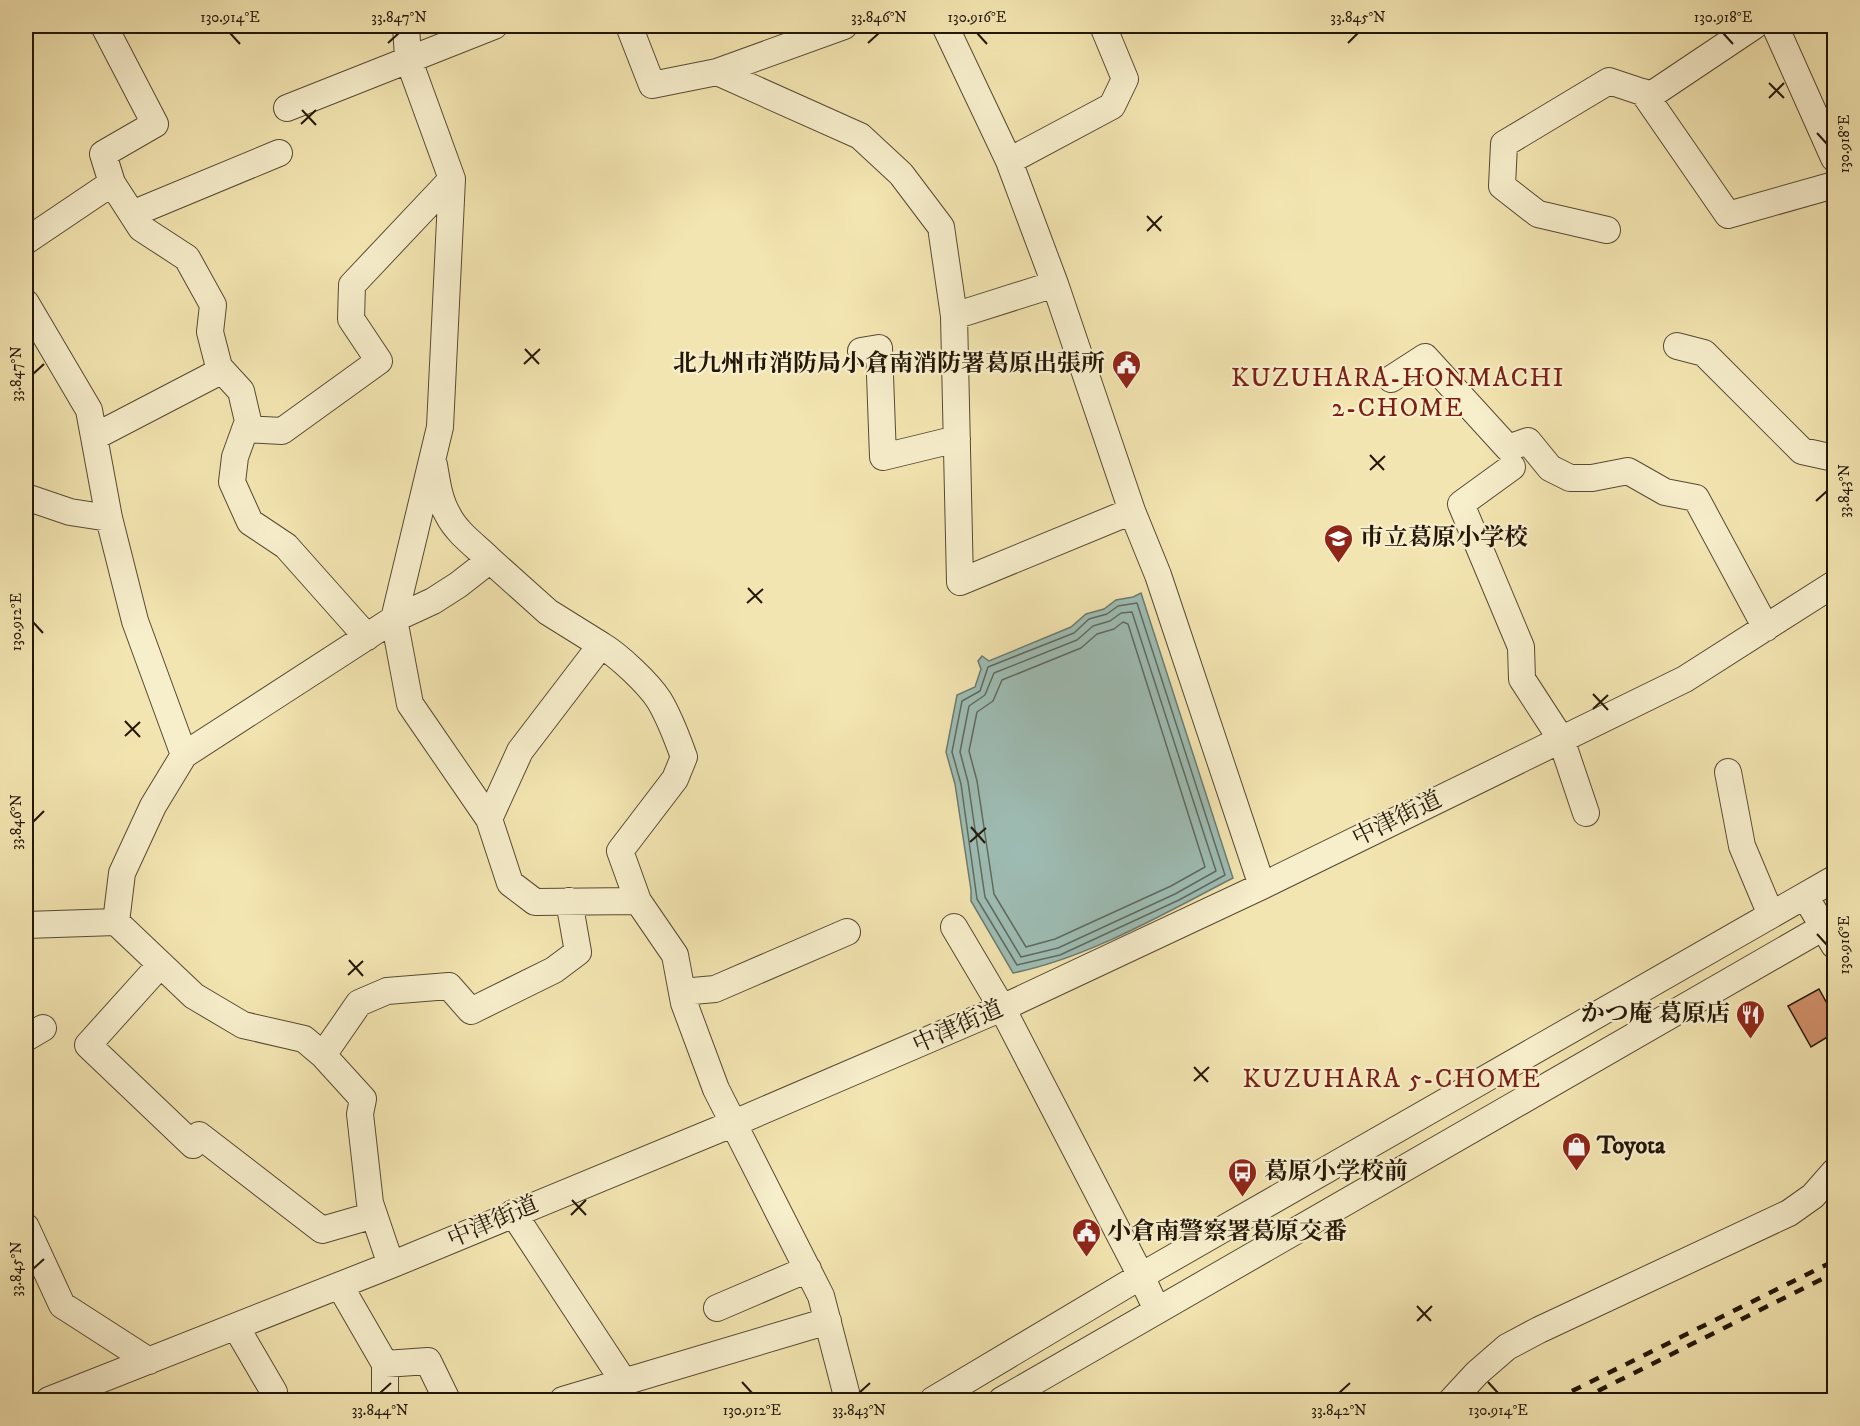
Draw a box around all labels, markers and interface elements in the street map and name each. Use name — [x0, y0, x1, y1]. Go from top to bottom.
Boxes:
text: 130.914°E — [200, 8, 260, 27]
text: 33.847°N — [371, 8, 427, 27]
text: 33.846°N — [851, 8, 907, 27]
text: 130.916°E — [948, 8, 1007, 27]
text: 33.845°N — [1330, 8, 1386, 27]
text: 130.918°E — [1694, 8, 1753, 27]
text: 130.918°E — [1835, 114, 1854, 173]
text: 33.847°N — [7, 346, 26, 402]
public building icon: 北九州市消防局小倉南消防署葛原出張所 — [1110, 348, 1142, 390]
place label: 北九州市消防局小倉南消防署葛原出張所 — [673, 349, 1105, 379]
district label: KUZUHARA-HONMACHI 2-CHOME — [1231, 362, 1565, 425]
text: 33.843°N — [1835, 464, 1854, 518]
school or university icon: 市立葛原小学校 — [1323, 522, 1355, 564]
place label: 市立葛原小学校 — [1360, 523, 1528, 553]
text: 130.912°E — [7, 592, 26, 651]
street label: 中津街道 — [1347, 784, 1447, 854]
text: 33.846°N — [7, 794, 26, 850]
text: 130.916°E — [1835, 915, 1854, 974]
street label: 中津街道 — [908, 994, 1008, 1060]
restaurant icon: かつ庵 葛原店 — [1735, 998, 1767, 1040]
place label: かつ庵 葛原店 — [1581, 999, 1730, 1029]
district label: KUZUHARA 5-CHOME — [1242, 1063, 1542, 1096]
shop icon: Toyota — [1560, 1130, 1592, 1172]
place label: Toyota — [1596, 1131, 1666, 1161]
bus stop icon: 葛原小学校前 — [1227, 1156, 1259, 1198]
place label: 葛原小学校前 — [1264, 1157, 1408, 1187]
street label: 中津街道 — [443, 1189, 543, 1255]
public building icon: 小倉南警察署葛原交番 — [1070, 1216, 1102, 1258]
place label: 小倉南警察署葛原交番 — [1107, 1217, 1347, 1247]
text: 33.845°N — [7, 1241, 26, 1297]
text: 33.844°N — [352, 1401, 408, 1420]
text: 130.912°E — [723, 1401, 782, 1420]
text: 33.843°N — [832, 1401, 886, 1420]
text: 33.842°N — [1311, 1401, 1367, 1420]
text: 130.914°E — [1468, 1401, 1528, 1420]

